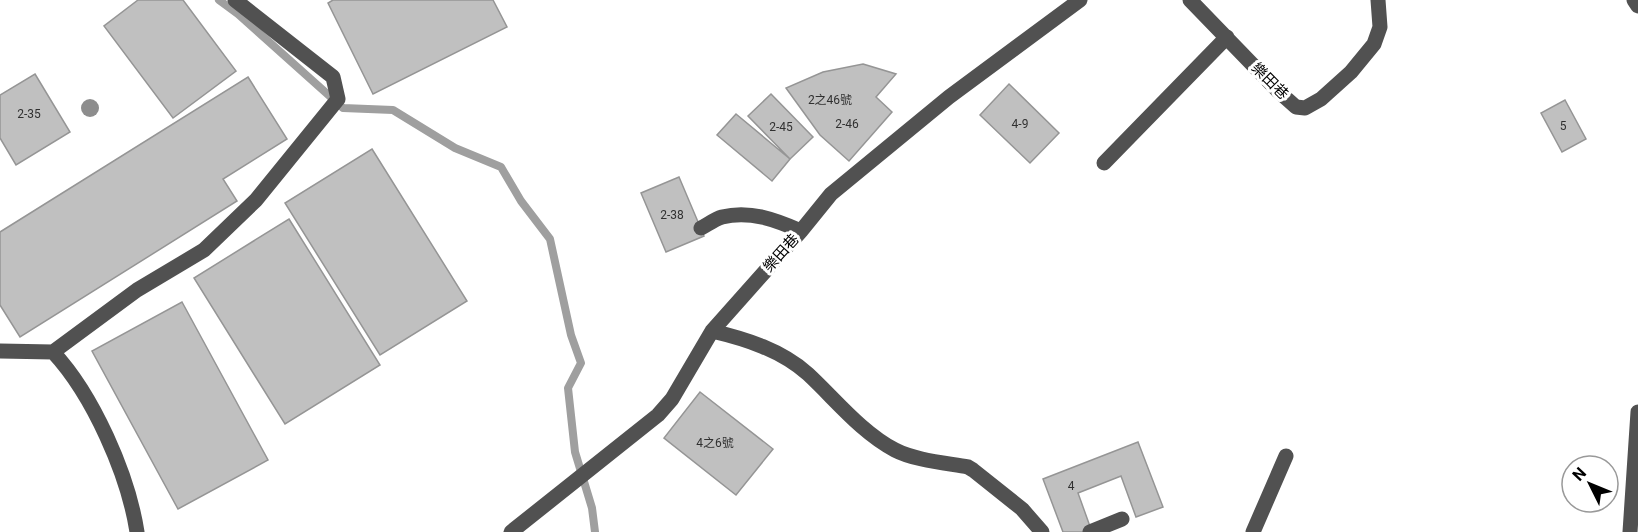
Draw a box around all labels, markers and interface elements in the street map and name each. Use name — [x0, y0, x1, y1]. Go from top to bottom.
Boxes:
street label: 樂田巷 — [1248, 59, 1292, 103]
house number: 2之46號 — [808, 93, 852, 107]
house number: 2-35 — [17, 107, 41, 121]
house number: 2-46 — [835, 117, 859, 131]
house number: 4-9 — [1012, 117, 1028, 131]
house number: 5 — [1560, 119, 1567, 133]
house number: 2-45 — [769, 120, 793, 134]
house number: 2-38 — [660, 208, 684, 222]
street label: 樂田巷 — [759, 230, 803, 276]
house number: 4之6號 — [696, 436, 734, 450]
north arrow — [1560, 454, 1620, 514]
text: N — [1569, 464, 1590, 485]
house number: 4 — [1068, 479, 1075, 493]

